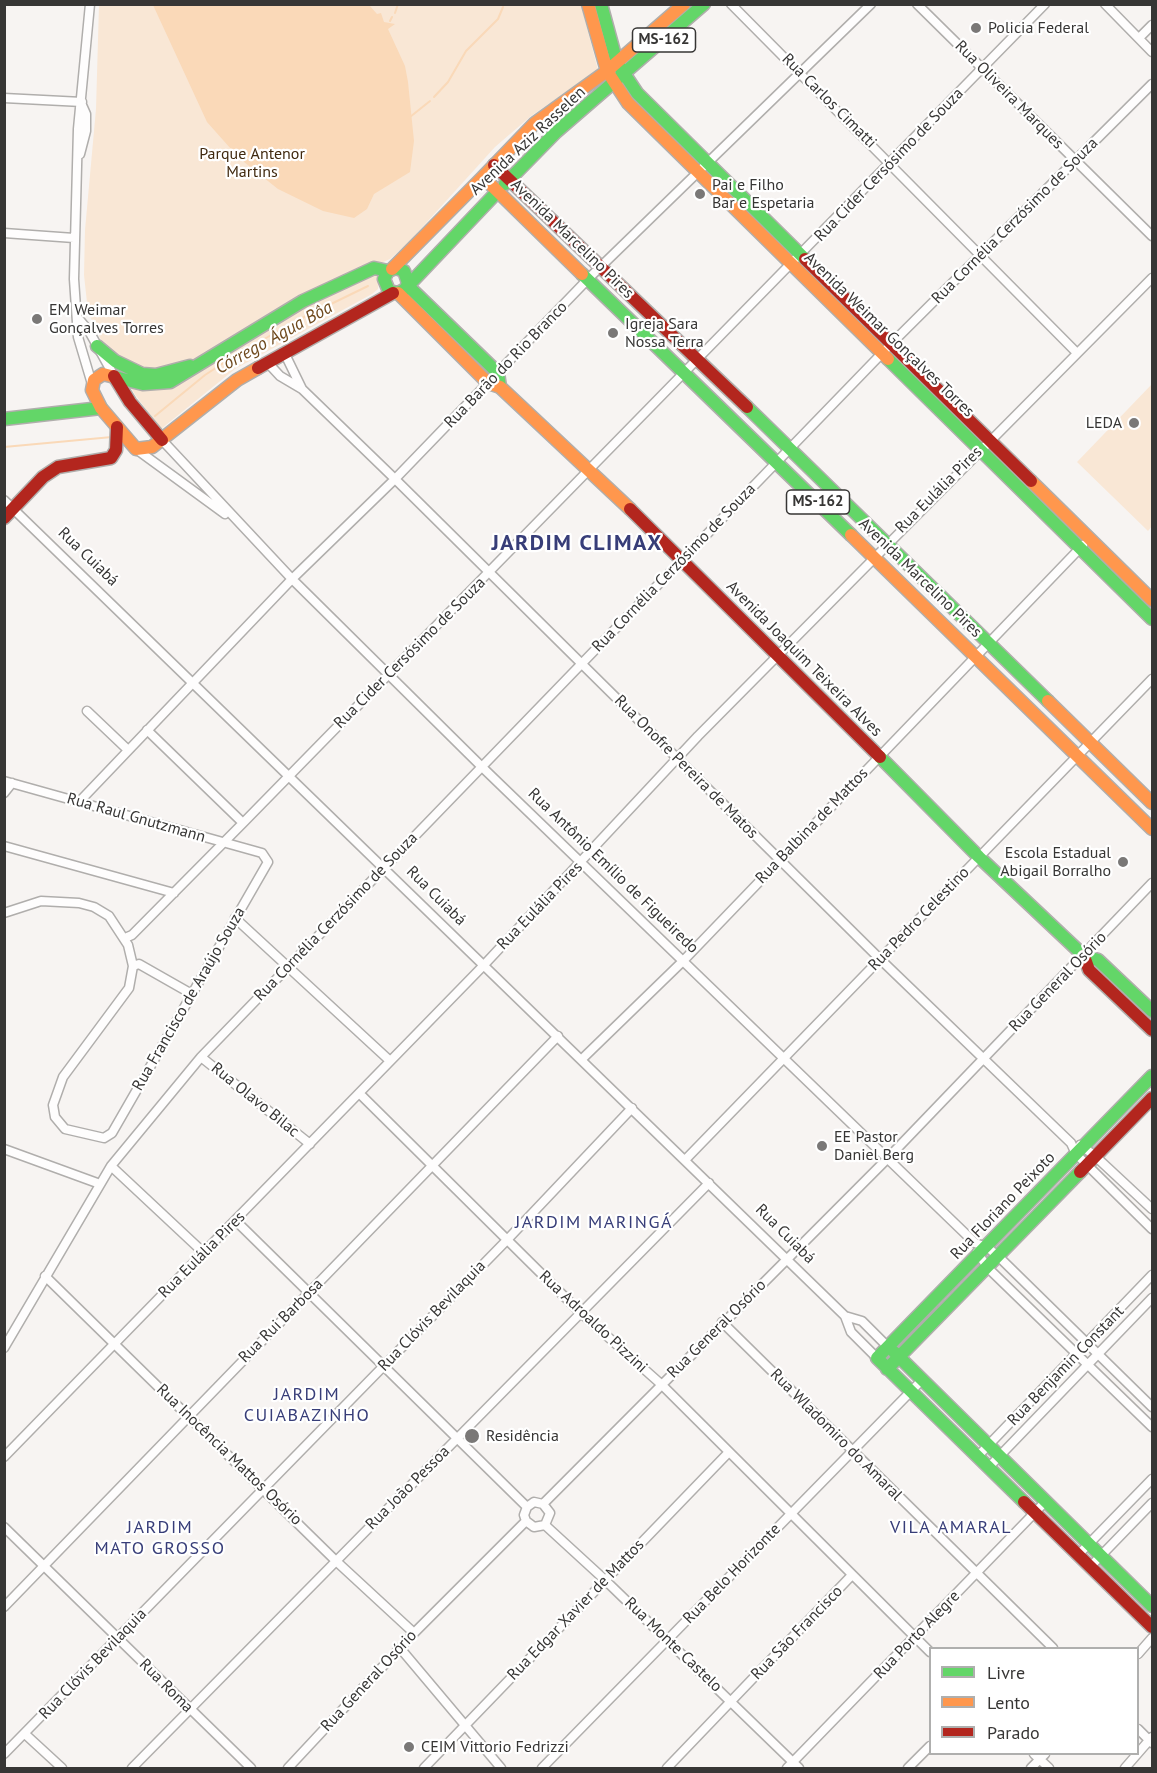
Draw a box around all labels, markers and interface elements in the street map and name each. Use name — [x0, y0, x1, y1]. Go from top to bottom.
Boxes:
place label: Policia Federal — [988, 18, 1089, 38]
marker: Policia Federal — [969, 21, 983, 35]
road number: MS-162 — [632, 28, 696, 52]
street label: Rua Oliveira Marques — [951, 37, 1067, 153]
street label: Rua Carlos Cimatti — [778, 50, 880, 152]
street label: Avenida Aziz Rasselen — [466, 83, 590, 199]
street label: Rua Cider Cersósimo de Souza — [810, 84, 968, 246]
street label: Rua Cornélia Cerzósimo de Souza — [928, 134, 1102, 308]
park label: Parque Antenor Martins — [199, 144, 305, 182]
street label: Avenida Marcelino Pires — [507, 175, 637, 303]
place label: Pai e Filho Bar e Espetaria — [712, 175, 815, 213]
marker: Pai e Filho Bar e Espetaria — [693, 187, 707, 201]
street label: Avenida Weimar Gonçalves Torres — [800, 249, 978, 421]
water label: Córrego Água Bôa — [212, 297, 336, 379]
street label: Rua Barão do Rio Branco — [440, 298, 572, 432]
place label: EM Weimar Gonçalves Torres — [49, 300, 164, 338]
marker: EM Weimar Gonçalves Torres — [30, 312, 44, 326]
place label: Igreja Sara Nossa Terra — [625, 314, 704, 352]
marker: Igreja Sara Nossa Terra — [606, 326, 620, 340]
place label: LEDA — [1086, 413, 1122, 433]
marker: LEDA — [1127, 416, 1141, 430]
street label: Rua Eulália Pires — [892, 443, 986, 537]
street label: Rua Cornélia Cerzósimo de Souza — [588, 480, 760, 656]
road number: MS-162 — [786, 490, 850, 514]
street label: Avenida Marcelino Pires — [855, 514, 985, 642]
street label: Rua Cuiabá — [54, 524, 122, 590]
district label: JARDIM CLIMAX — [491, 531, 663, 557]
street label: Rua Cider Cersósimo de Souza — [330, 573, 490, 733]
street label: Avenida Joaquim Teixeira Alves — [722, 577, 886, 741]
street label: Rua Onofre Pereira de Matos — [610, 691, 762, 843]
street label: Rua Balbina de Mattos — [752, 764, 872, 888]
street label: Rua Antônio Emílio de Figueiredo — [524, 784, 702, 958]
street label: Rua Raul Gnutzmann — [65, 789, 207, 847]
street label: Rua Cornélia Cerzósimo de Souza — [250, 829, 422, 1005]
place label: Escola Estadual Abigail Borralho — [1000, 843, 1111, 881]
marker: Escola Estadual Abigail Borralho — [1116, 855, 1130, 869]
street label: Rua Eulália Pires — [493, 858, 587, 954]
street label: Rua Cuiabá — [402, 862, 470, 930]
street label: Rua Pedro Celestino — [865, 863, 973, 975]
street label: Rua Francisco de Araújo Souza — [128, 904, 250, 1094]
street label: Rua General Osório — [1005, 928, 1111, 1036]
street label: Rua Olavo Bilac — [207, 1059, 303, 1141]
place label: EE Pastor Daniel Berg — [834, 1127, 914, 1165]
marker: EE Pastor Daniel Berg — [815, 1139, 829, 1153]
street label: Rua Floriano Peixoto — [947, 1148, 1059, 1264]
street label: Rua Cuiabá — [751, 1200, 819, 1268]
street label: Rua Eulália Pires — [155, 1208, 249, 1302]
district label: JARDIM MARINGÁ — [515, 1212, 673, 1234]
street label: Rua Clóvis Bevilaquia — [374, 1257, 490, 1375]
street label: Rua Adroaldo Pizzini — [535, 1267, 651, 1377]
street label: Rua Rui Barbosa — [235, 1275, 327, 1367]
street label: Rua General Osório — [664, 1276, 770, 1382]
street label: Rua Benjamin Constant — [1004, 1302, 1128, 1430]
street label: Rua Wladomiro do Amaral — [766, 1365, 906, 1505]
street label: Rua Inocência Mattos Osório — [152, 1380, 306, 1530]
district label: JARDIM CUIABAZINHO — [244, 1384, 370, 1426]
place label: Residência — [486, 1426, 559, 1446]
marker: Residência — [463, 1427, 481, 1445]
street label: Rua João Pessoa — [362, 1442, 454, 1534]
district label: JARDIM MATO GROSSO — [95, 1517, 225, 1559]
district label: VILA AMARAL — [890, 1517, 1012, 1539]
street label: Rua Belo Horizonte — [679, 1520, 785, 1628]
street label: Rua Edgar Xavier de Mattos — [504, 1536, 648, 1684]
street label: Rua São Francisco — [747, 1582, 847, 1684]
street label: Rua Porto Alegre — [870, 1587, 964, 1683]
street label: Rua Monte Castelo — [620, 1594, 726, 1696]
street label: Rua Clóvis Bevilaquia — [35, 1605, 151, 1723]
street label: Rua General Osório — [317, 1626, 421, 1736]
legend — [929, 1647, 1139, 1755]
street label: Rua Roma — [135, 1655, 197, 1717]
text: Livre — [987, 1661, 1025, 1684]
text: Lento — [987, 1691, 1030, 1714]
text: Parado — [987, 1721, 1040, 1744]
place label: CEIM Vittorio Fedrizzi — [421, 1737, 569, 1757]
marker: CEIM Vittorio Fedrizzi — [402, 1740, 416, 1754]

